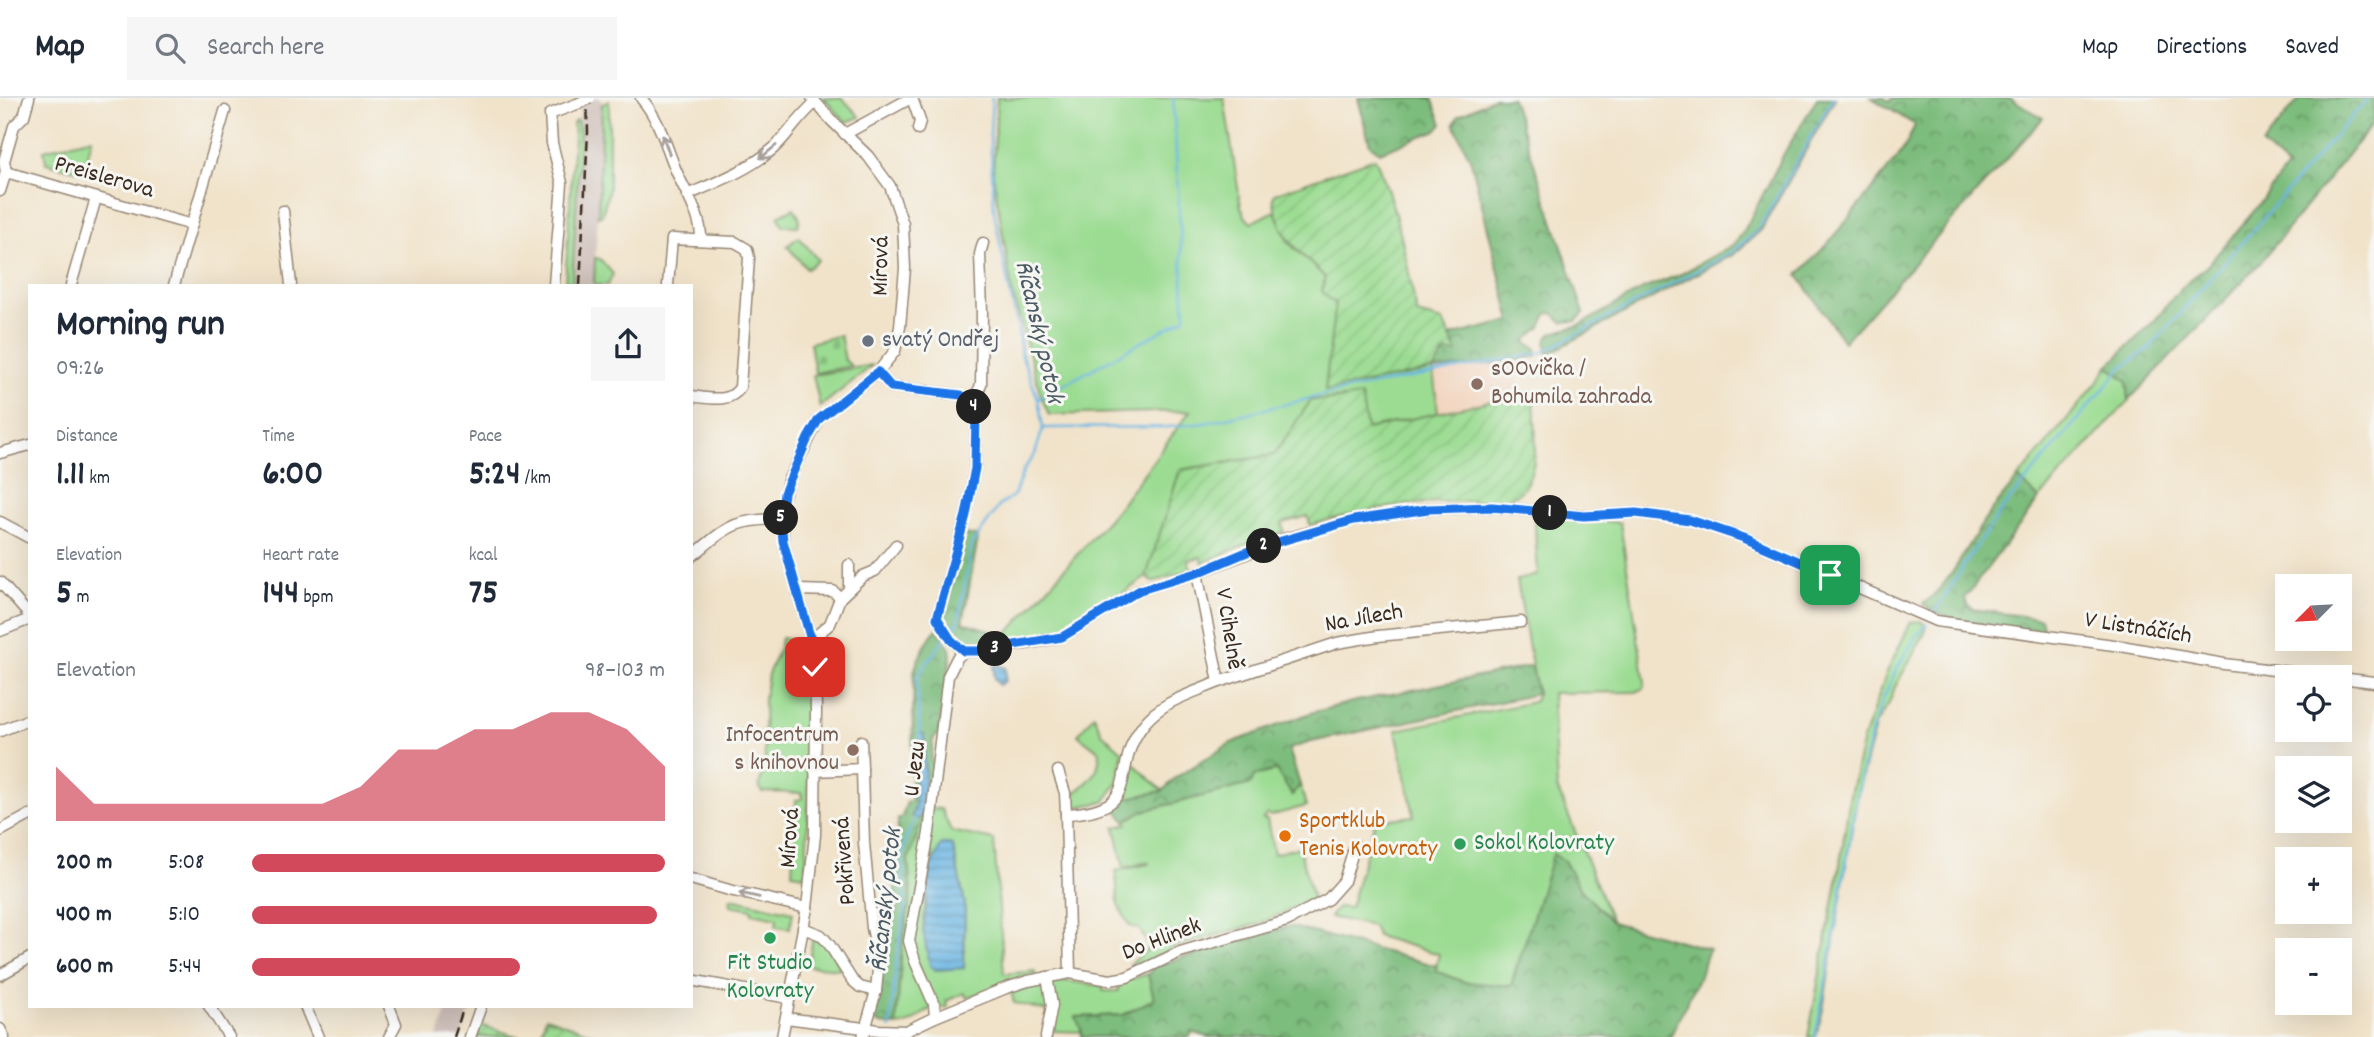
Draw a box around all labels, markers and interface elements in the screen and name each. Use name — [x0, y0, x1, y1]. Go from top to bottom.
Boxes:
search box — [127, 17, 617, 80]
text: Map — [35, 25, 85, 72]
icon: search — [151, 29, 189, 67]
text: Search here — [207, 30, 325, 67]
text: Map — [2082, 31, 2118, 65]
text: Directions — [2156, 31, 2247, 65]
text: Saved — [2285, 31, 2339, 65]
one-way arrow — [659, 135, 672, 157]
one-way arrow — [759, 144, 777, 160]
street label: Preislerova — [50, 148, 158, 209]
street label: Mírová — [864, 236, 900, 296]
water label: Říčanský potok — [1004, 257, 1073, 409]
text: Morning run — [56, 299, 225, 354]
button: share — [591, 307, 665, 381]
place label: svatý Ondřej — [882, 324, 999, 358]
marker: svatý Ondřej — [860, 333, 876, 349]
text: 09:26 — [56, 353, 104, 386]
place label: sOOvička / Bohumila zahrada — [1491, 353, 1653, 415]
marker: sOOvička / Bohumila zahrada — [1469, 376, 1485, 392]
pin: 4 — [956, 390, 992, 424]
text: 4 — [970, 393, 977, 420]
text: Distance — [56, 424, 118, 451]
text: Time — [262, 424, 295, 451]
text: Pace — [469, 424, 502, 451]
text: 1.11 — [56, 451, 85, 501]
text: 6:00 — [262, 451, 323, 501]
text: 5:24 — [469, 451, 521, 501]
text: km — [85, 466, 110, 493]
text: /km — [521, 466, 551, 493]
pin: 1 — [1532, 496, 1568, 530]
text: 1 — [1547, 499, 1552, 526]
pin: 5 — [764, 500, 798, 536]
text: 5 — [776, 504, 785, 531]
pin: 2 — [1246, 528, 1282, 564]
text: 2 — [1259, 532, 1268, 559]
text: Elevation — [56, 543, 122, 570]
text: Heart rate — [262, 543, 339, 570]
text: kcal — [469, 543, 498, 570]
pin — [1800, 545, 1860, 605]
icon: arrive — [1811, 556, 1849, 594]
text: 5 — [56, 570, 72, 620]
text: 144 — [262, 570, 299, 620]
text: 75 — [469, 570, 498, 620]
north arrow — [2275, 574, 2352, 651]
map controls — [2275, 574, 2352, 1015]
text: m — [72, 585, 90, 612]
text: bpm — [299, 585, 333, 612]
street label: V Cihelně — [1205, 586, 1251, 672]
street label: Na Jílech — [1322, 595, 1406, 643]
street label: V Listnáčích — [2082, 604, 2194, 654]
pin: 3 — [978, 632, 1012, 666]
text: 3 — [990, 635, 999, 662]
pin — [785, 637, 845, 697]
icon: check — [796, 648, 834, 686]
text: Elevation — [56, 655, 136, 688]
text: 98–103 m — [585, 655, 665, 688]
button: locate — [2275, 665, 2352, 742]
place label: Infocentrum s knihovnou — [725, 719, 839, 781]
street label: U Jezu — [896, 739, 936, 799]
marker: Infocentrum s knihovnou — [845, 742, 861, 758]
button: layers — [2275, 756, 2352, 833]
place label: Sportklub Tenis Kolovraty — [1299, 805, 1438, 867]
street label: Mírová — [772, 807, 810, 869]
street label: Pokřivená — [826, 816, 866, 906]
water label: Říčanský potok — [861, 824, 913, 974]
place label: Sokol Kolovraty — [1474, 827, 1615, 861]
marker: Sportklub Tenis Kolovraty — [1277, 828, 1293, 844]
marker: Sokol Kolovraty — [1452, 836, 1468, 852]
text: 200 m — [56, 847, 112, 880]
text: 5:08 — [168, 847, 204, 880]
button: + — [2275, 847, 2352, 924]
one-way arrow — [738, 888, 760, 901]
text: 400 m — [56, 899, 112, 932]
text: 5:10 — [168, 899, 200, 932]
street label: Do Hlinek — [1117, 909, 1207, 971]
marker: Fit Studio Kolovraty — [762, 930, 778, 946]
button: − — [2275, 938, 2352, 1015]
place label: Fit Studio Kolovraty — [727, 947, 815, 1009]
text: 600 m — [56, 951, 113, 984]
text: 5:44 — [168, 951, 202, 984]

